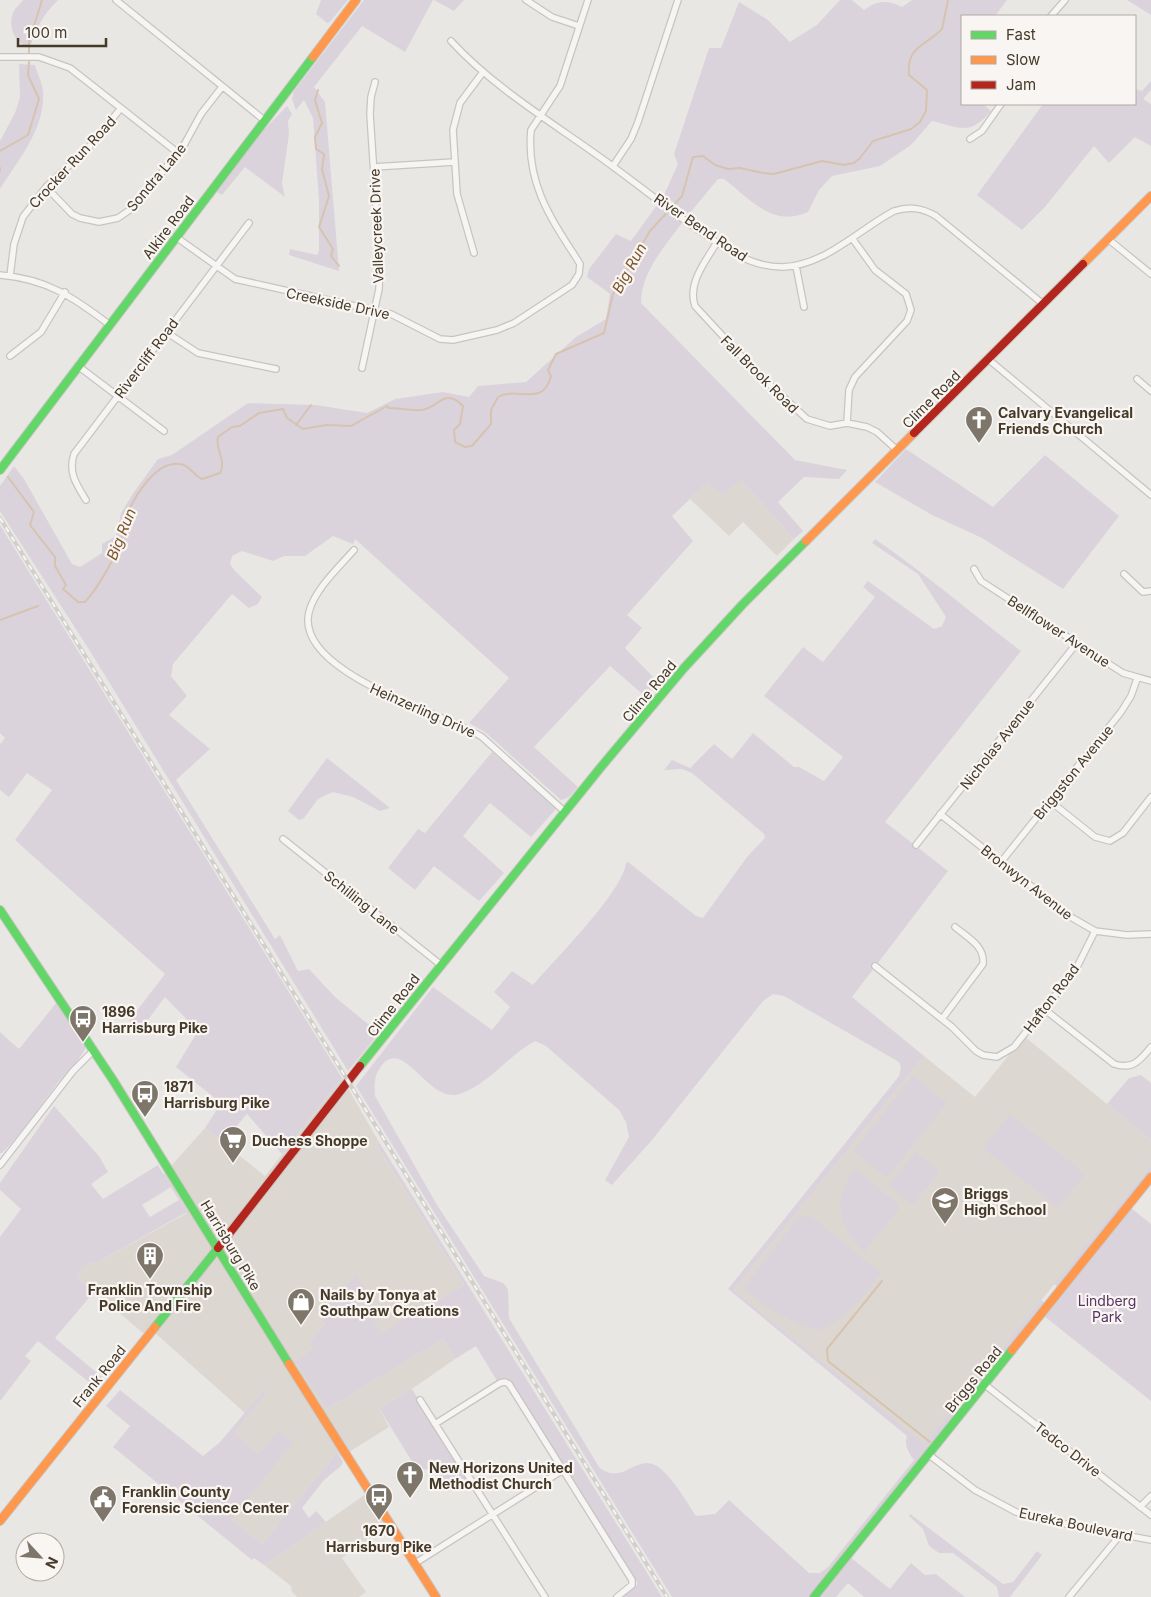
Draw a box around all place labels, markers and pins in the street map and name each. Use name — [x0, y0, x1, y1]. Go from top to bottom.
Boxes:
place label: Calvary Evangelical Friends Church — [998, 404, 1133, 437]
church icon: Calvary Evangelical Friends Church — [964, 405, 994, 444]
place label: 1896 Harrisburg Pike — [102, 1003, 208, 1036]
bus stop icon: 1896 Harrisburg Pike — [68, 1004, 98, 1043]
place label: 1871 Harrisburg Pike — [164, 1078, 270, 1111]
bus stop icon: 1871 Harrisburg Pike — [130, 1079, 160, 1118]
supermarket icon: Duchess Shoppe — [218, 1125, 248, 1164]
place label: Duchess Shoppe — [252, 1132, 368, 1149]
place label: Briggs High School — [964, 1185, 1046, 1218]
school or university icon: Briggs High School — [930, 1186, 960, 1225]
building icon: Franklin Township Police And Fire — [135, 1241, 165, 1280]
place label: Franklin Township Police And Fire — [88, 1281, 212, 1314]
place label: Nails by Tonya at Southpaw Creations — [320, 1286, 459, 1319]
shop icon: Nails by Tonya at Southpaw Creations — [286, 1287, 316, 1326]
place label: New Horizons United Methodist Church — [429, 1459, 573, 1492]
church icon: New Horizons United Methodist Church — [395, 1460, 425, 1499]
bus stop icon: 1670 Harrisburg Pike — [364, 1482, 394, 1521]
place label: Franklin County Forensic Science Center — [122, 1483, 289, 1516]
public building icon: Franklin County Forensic Science Center — [88, 1484, 118, 1523]
place label: 1670 Harrisburg Pike — [326, 1522, 432, 1555]

